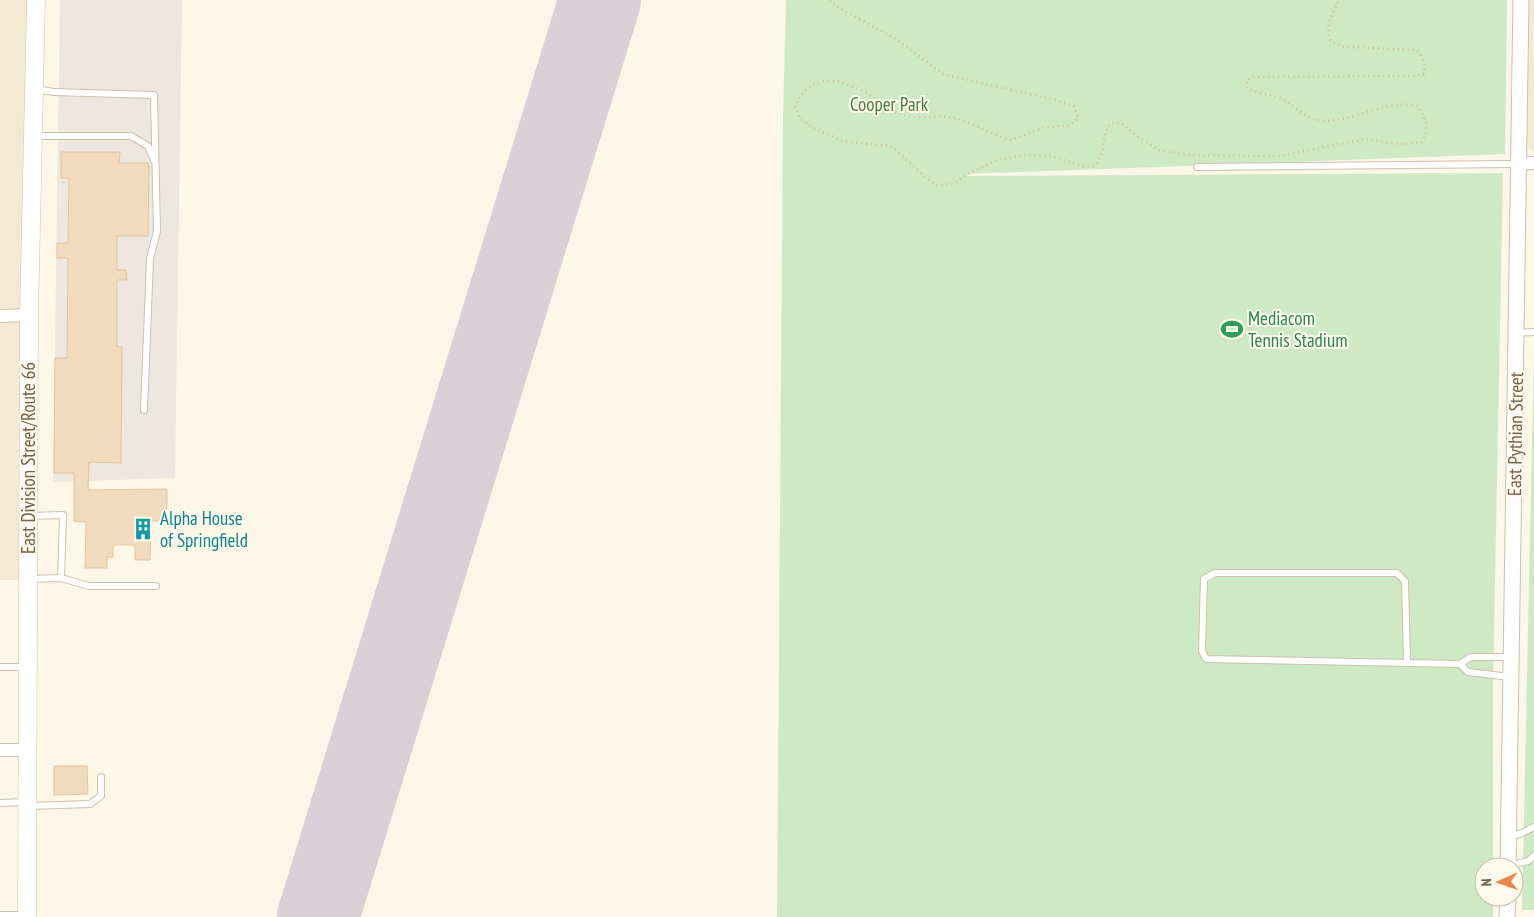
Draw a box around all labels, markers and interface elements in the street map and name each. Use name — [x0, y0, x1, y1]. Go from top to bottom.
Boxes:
park label: Cooper Park — [850, 92, 929, 116]
place label: Mediacom Tennis Stadium — [1248, 306, 1348, 352]
sports icon: Mediacom Tennis Stadium — [1219, 316, 1245, 342]
street label: East Division Street/Route 66 — [16, 362, 40, 554]
street label: East Pythian Street — [1502, 371, 1528, 496]
place label: Alpha House of Springfield — [160, 506, 248, 552]
building icon: Alpha House of Springfield — [130, 516, 156, 542]
north arrow — [1474, 857, 1524, 907]
text: N — [1477, 878, 1495, 887]

